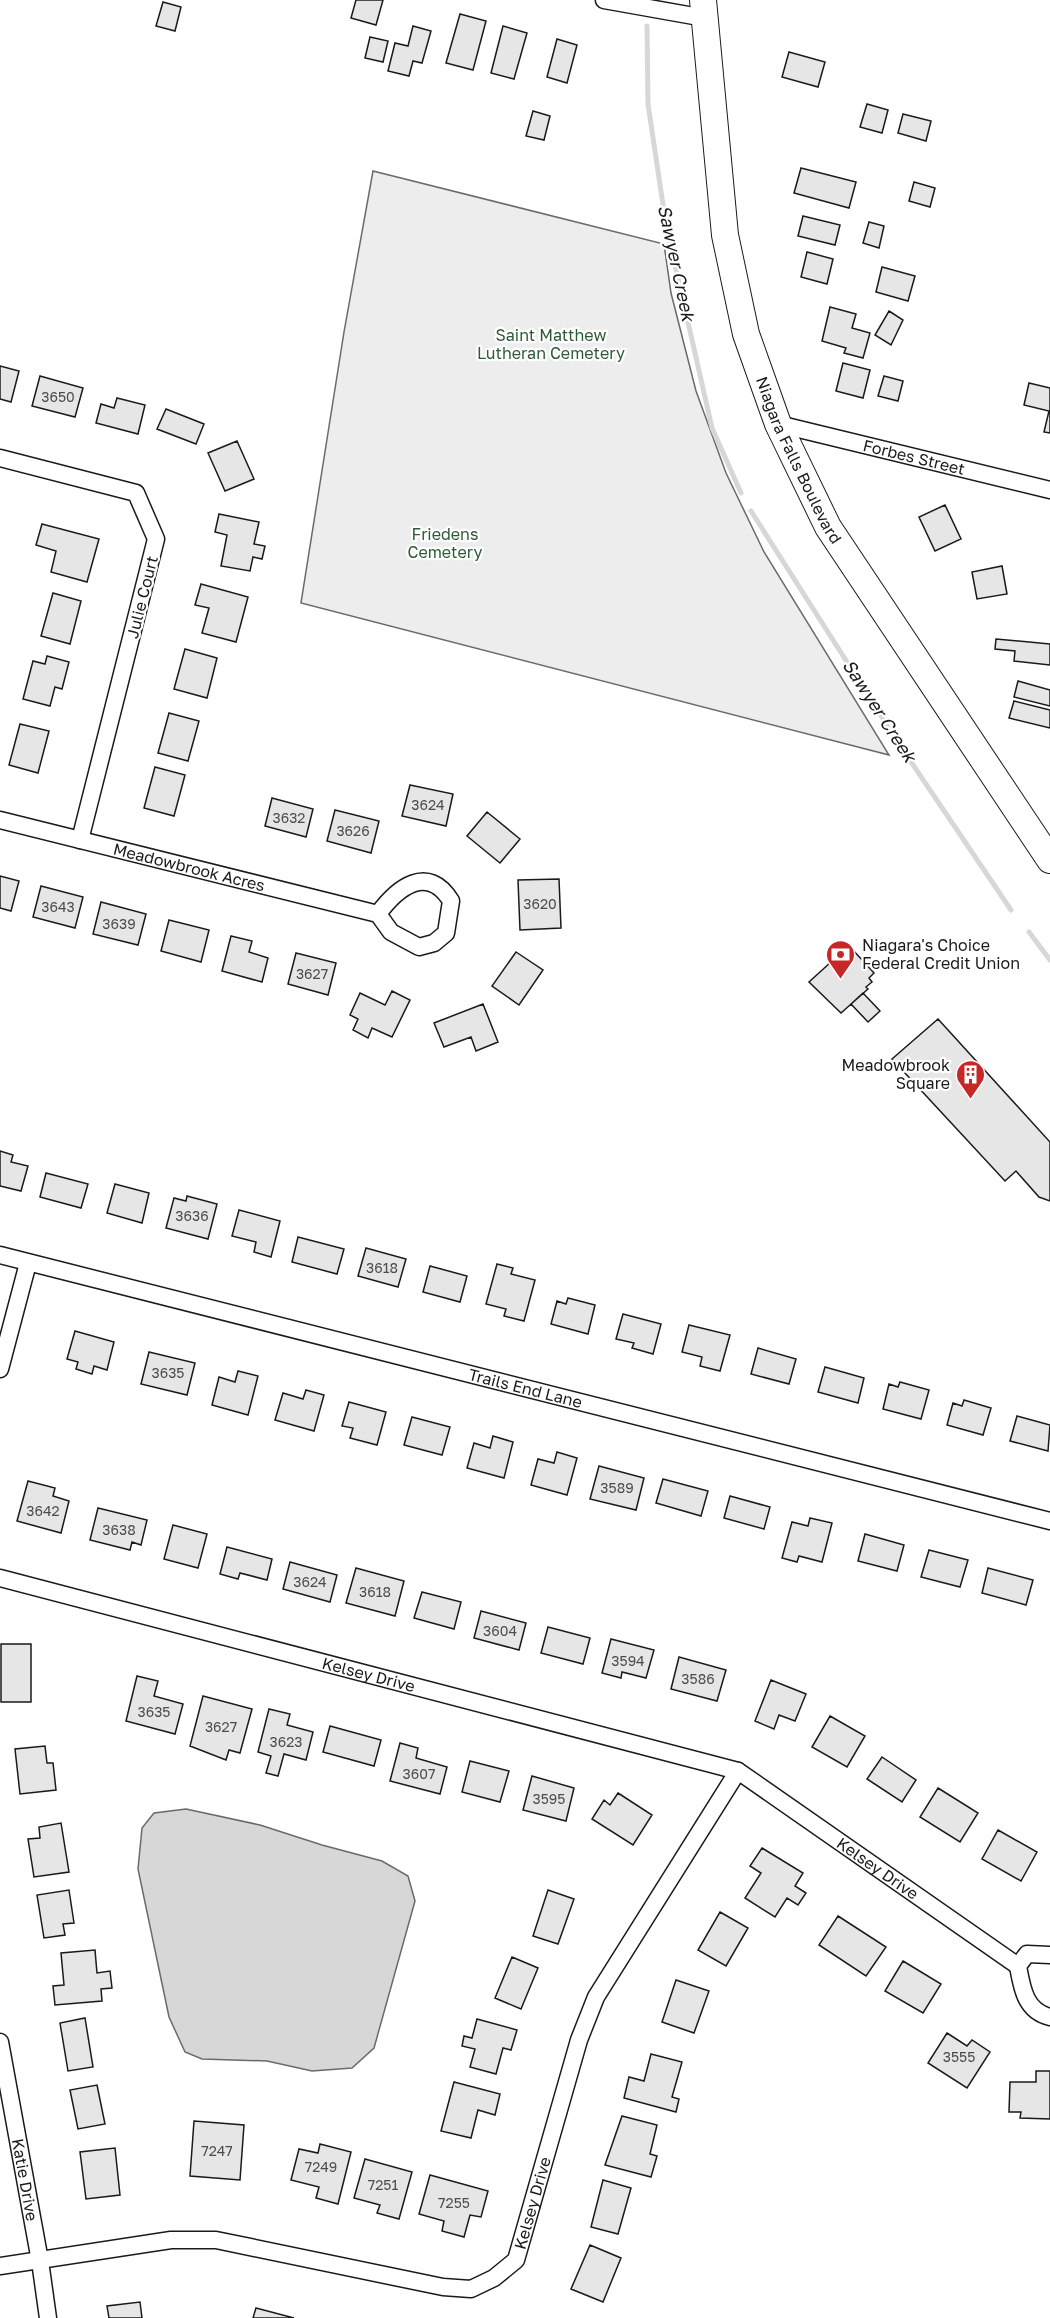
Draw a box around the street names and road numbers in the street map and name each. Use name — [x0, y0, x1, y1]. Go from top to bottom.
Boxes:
street label: Niagara Falls Boulevard — [752, 374, 846, 547]
street label: Forbes Street — [861, 435, 967, 479]
street label: Julie Court — [122, 554, 162, 640]
street label: Meadowbrook Acres — [111, 839, 267, 896]
street label: Trails End Lane — [466, 1364, 584, 1412]
street label: Kelsey Drive — [320, 1653, 417, 1696]
street label: Kelsey Drive — [833, 1833, 922, 1904]
street label: Katie Drive — [8, 2137, 42, 2223]
street label: Kelsey Drive — [510, 2155, 555, 2252]

